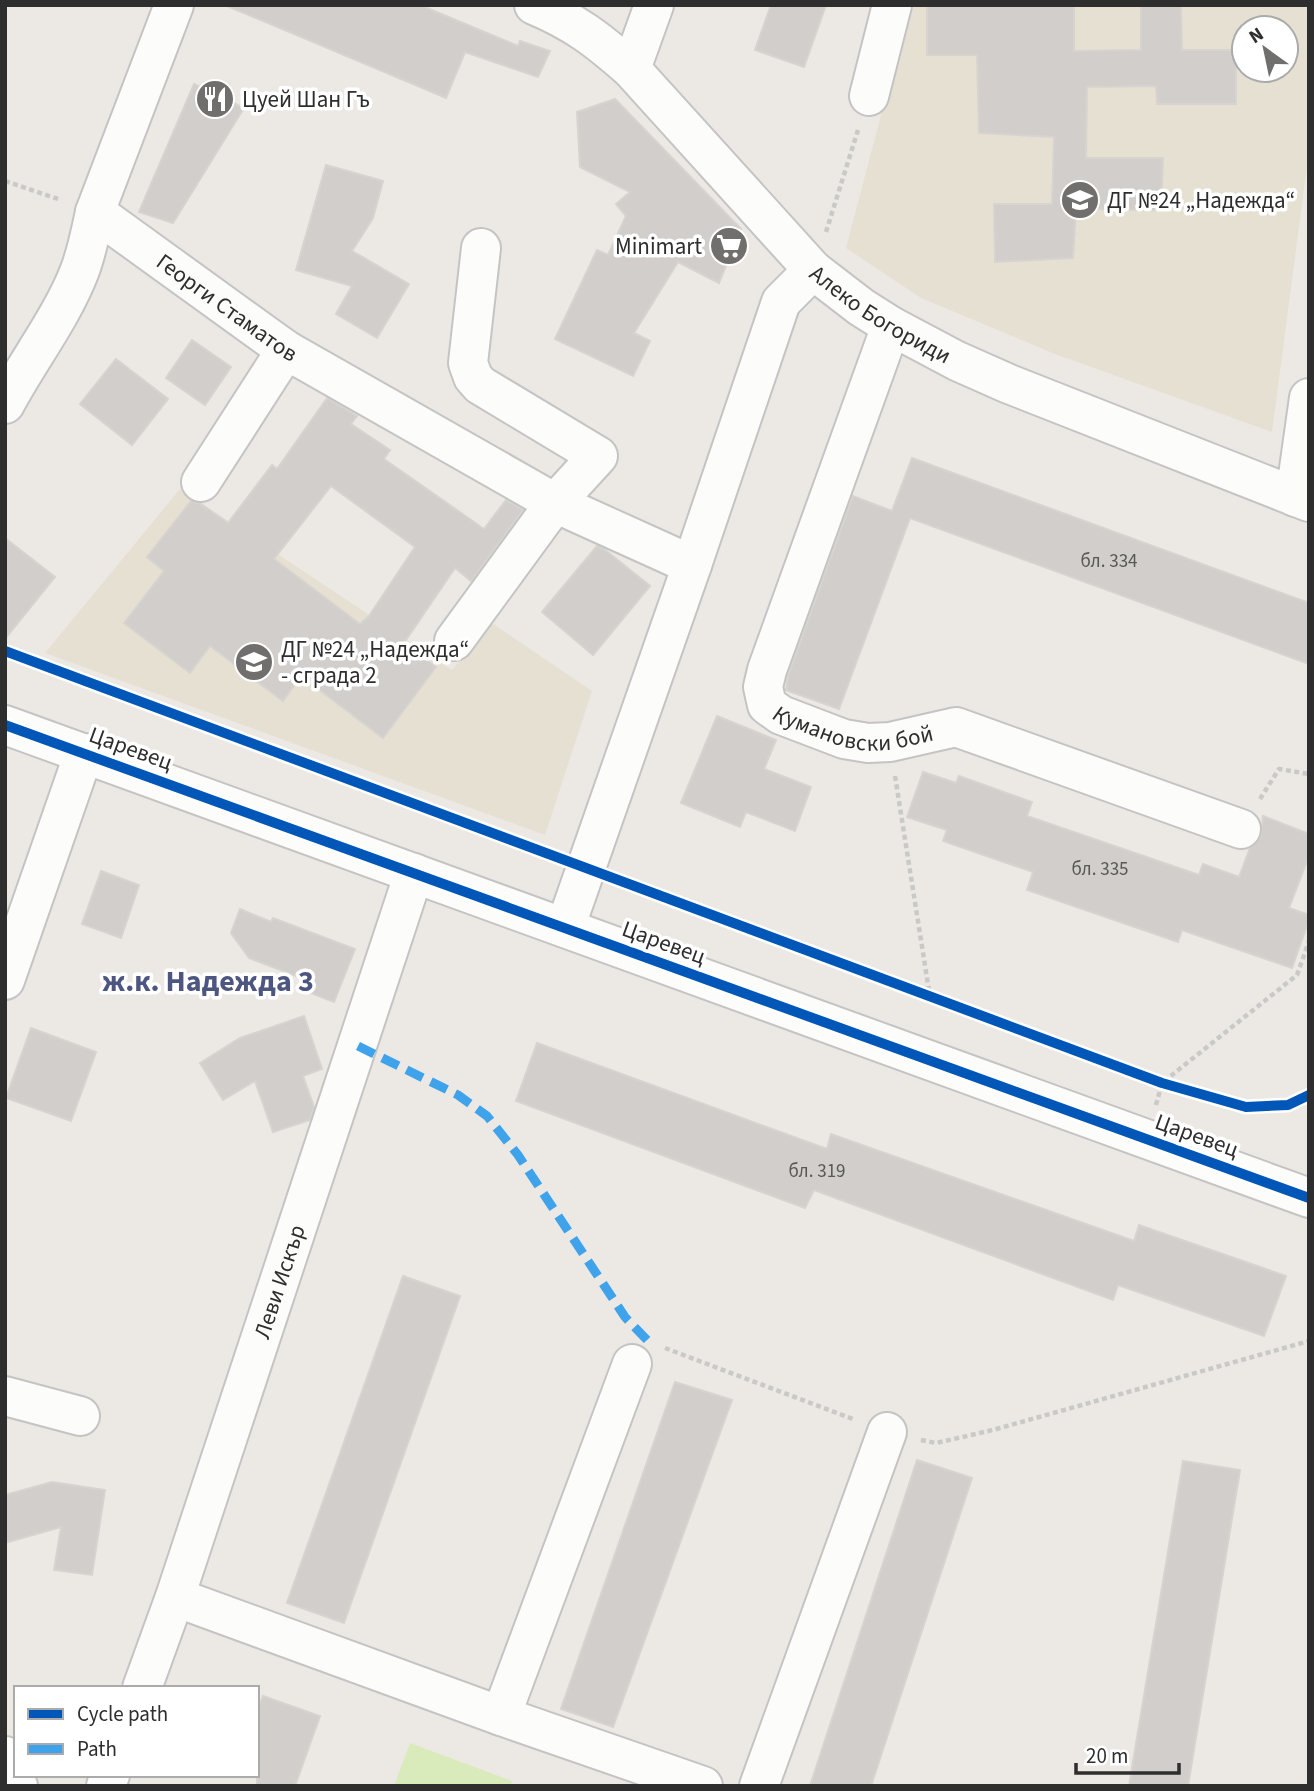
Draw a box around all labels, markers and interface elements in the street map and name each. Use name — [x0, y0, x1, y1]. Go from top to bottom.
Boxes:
north arrow — [1230, 14, 1300, 84]
text: N — [1244, 21, 1269, 51]
restaurant icon: Цуей Шан Гъ — [194, 78, 236, 120]
place label: Цуей Шан Гъ — [242, 83, 370, 116]
school or university icon: ДГ №24 „Надежда“ — [1059, 179, 1101, 221]
place label: ДГ №24 „Надежда“ — [1107, 184, 1295, 217]
supermarket icon: Minimart — [708, 225, 750, 267]
place label: Minimart — [615, 230, 702, 263]
street label: Георги Стаматов — [149, 246, 303, 370]
street label: Алеко Богориди — [802, 257, 957, 372]
house number: бл. 334 — [1080, 548, 1138, 575]
place label: ДГ №24 „Надежда“ - сграда 2 — [281, 633, 469, 692]
school or university icon: ДГ №24 „Надежда“ - сграда 2 — [233, 641, 275, 683]
street label: Кумановски бой — [765, 698, 936, 760]
street label: Царевец — [84, 718, 177, 779]
house number: бл. 335 — [1071, 856, 1129, 883]
street label: Царевец — [617, 912, 710, 973]
district label: ж.к. Надежда 3 — [102, 960, 314, 1003]
street label: Царевец — [1150, 1105, 1243, 1166]
house number: бл. 319 — [788, 1158, 846, 1185]
street label: Леви Искър — [245, 1220, 314, 1343]
legend — [14, 1686, 259, 1777]
text: Cycle path — [77, 1699, 168, 1729]
scale bar — [1076, 1732, 1179, 1776]
text: Path — [77, 1734, 117, 1764]
text: 20 m — [1086, 1741, 1128, 1771]

